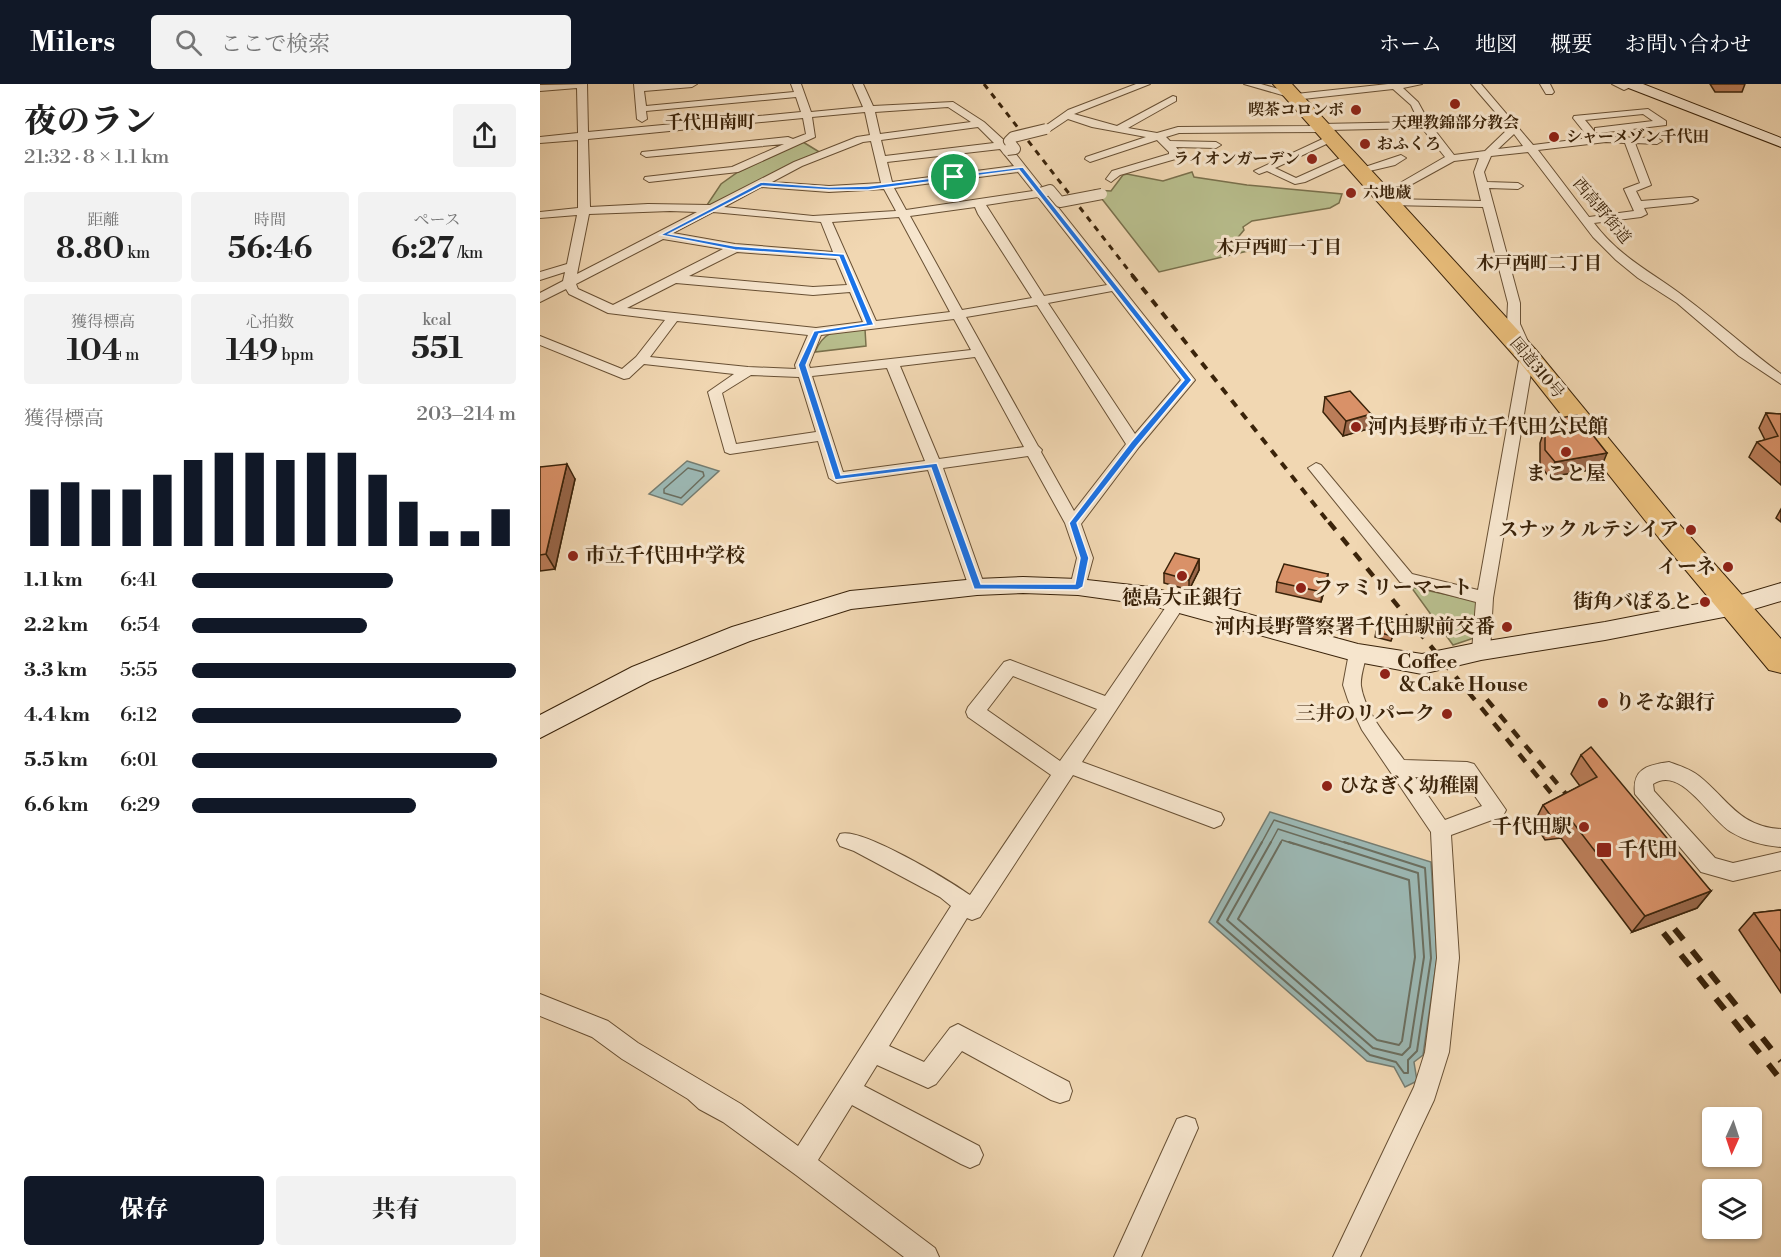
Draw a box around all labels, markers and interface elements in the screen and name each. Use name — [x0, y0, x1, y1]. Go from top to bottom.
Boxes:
search box — [151, 15, 571, 69]
text: Milers — [30, 25, 115, 60]
icon: search — [172, 26, 205, 59]
text: ここで検索 — [220, 31, 330, 58]
text: ホーム — [1379, 32, 1442, 58]
text: 地図 — [1475, 32, 1517, 58]
text: 概要 — [1550, 32, 1592, 58]
text: お問い合わせ — [1625, 32, 1751, 58]
marker: 天理教錦部分教会 — [1448, 97, 1462, 111]
place label: 喫茶コロンボ — [1248, 100, 1344, 120]
text: 夜のラン — [24, 102, 156, 143]
marker: 喫茶コロンボ — [1349, 103, 1363, 117]
button: share — [453, 104, 516, 167]
district label: 千代田南町 — [665, 111, 755, 134]
place label: 天理教錦部分教会 — [1391, 113, 1519, 133]
place label: シャーメゾン千代田 — [1566, 127, 1708, 147]
marker: シャーメゾン千代田 — [1547, 130, 1561, 144]
place label: おふくろ — [1377, 134, 1441, 154]
marker: おふくろ — [1358, 137, 1372, 151]
text: 21:32 · 8 × 1.1 km — [24, 145, 169, 170]
place label: ライオンガーデン — [1173, 149, 1300, 169]
pin — [928, 151, 979, 202]
marker: ライオンガーデン — [1305, 152, 1319, 166]
icon: arrive — [937, 160, 970, 193]
street label: 西高野街道 — [1569, 174, 1635, 248]
place label: 六地蔵 — [1363, 183, 1411, 203]
marker: 六地蔵 — [1344, 186, 1358, 200]
text: 距離 — [87, 210, 119, 230]
text: 時間 — [254, 210, 286, 230]
text: ペース — [413, 210, 461, 230]
text: 8.80 — [56, 230, 124, 268]
text: 56:46 — [228, 230, 312, 268]
text: 6:27 — [391, 230, 454, 268]
district label: 木戸西町一丁目 — [1216, 236, 1342, 259]
text: km — [124, 243, 150, 263]
text: /km — [454, 243, 483, 263]
district label: 木戸西町二丁目 — [1476, 252, 1602, 275]
text: kcal — [422, 310, 452, 330]
text: 獲得標高 — [71, 312, 135, 332]
text: 心拍数 — [246, 312, 294, 332]
text: 551 — [411, 330, 463, 368]
text: 104 — [67, 332, 122, 370]
text: 149 — [226, 332, 278, 370]
street label: 国道310号 — [1506, 333, 1568, 403]
text: m — [122, 345, 139, 365]
text: bpm — [278, 345, 314, 365]
text: 203–214 m — [417, 402, 516, 427]
text: 獲得標高 — [24, 407, 104, 432]
place label: 河内長野市立千代田公民館 — [1368, 415, 1608, 440]
marker: 河内長野市立千代田公民館 — [1349, 420, 1363, 434]
marker: まこと屋 — [1559, 445, 1573, 459]
place label: まこと屋 — [1526, 462, 1606, 487]
place label: スナック ルテシイア — [1499, 518, 1679, 543]
marker: スナック ルテシイア — [1684, 523, 1698, 537]
place label: 市立千代田中学校 — [585, 544, 745, 569]
marker: 市立千代田中学校 — [566, 549, 580, 563]
place label: イーネ — [1657, 555, 1716, 580]
marker: イーネ — [1721, 560, 1735, 574]
text: 1.1 km — [24, 568, 83, 593]
text: 6:41 — [120, 568, 157, 593]
marker: 徳島大正銀行 — [1175, 569, 1189, 583]
place label: ファミリーマート — [1313, 576, 1473, 601]
marker: ファミリーマート — [1294, 581, 1308, 595]
place label: 徳島大正銀行 — [1122, 586, 1242, 611]
place label: 街角バぽると — [1573, 590, 1693, 615]
marker: 街角バぽると — [1698, 595, 1712, 609]
text: 2.2 km — [24, 613, 88, 638]
text: 6:54 — [120, 613, 160, 638]
place label: 河内長野警察署千代田駅前交番 — [1215, 615, 1495, 640]
marker: 河内長野警察署千代田駅前交番 — [1500, 620, 1514, 634]
place label: Coffee ＆Cake House — [1397, 650, 1528, 698]
text: 3.3 km — [24, 658, 87, 683]
text: 5:55 — [120, 658, 158, 683]
marker: Coffee ＆Cake House — [1378, 667, 1392, 681]
place label: りそな銀行 — [1615, 691, 1715, 716]
marker: りそな銀行 — [1596, 696, 1610, 710]
place label: 三井のリパーク — [1296, 702, 1435, 727]
text: 4.4 km — [24, 703, 90, 728]
text: 6:12 — [120, 703, 157, 728]
marker: 三井のリパーク — [1440, 707, 1454, 721]
text: 5.5 km — [24, 748, 88, 773]
text: 6:01 — [120, 748, 158, 773]
place label: ひなぎく幼稚園 — [1339, 774, 1479, 799]
marker: ひなぎく幼稚園 — [1320, 779, 1334, 793]
text: 6.6 km — [24, 793, 88, 818]
text: 6:29 — [120, 793, 160, 818]
place label: 千代田駅 — [1492, 815, 1572, 840]
marker: 千代田駅 — [1577, 820, 1591, 834]
place label: 千代田 — [1618, 838, 1678, 863]
marker: 千代田 — [1595, 841, 1613, 859]
north arrow — [1702, 1107, 1762, 1167]
map controls — [1702, 1107, 1762, 1239]
button: 保存 — [24, 1176, 264, 1245]
button: 共有 — [276, 1176, 516, 1245]
button: layers — [1702, 1179, 1762, 1239]

